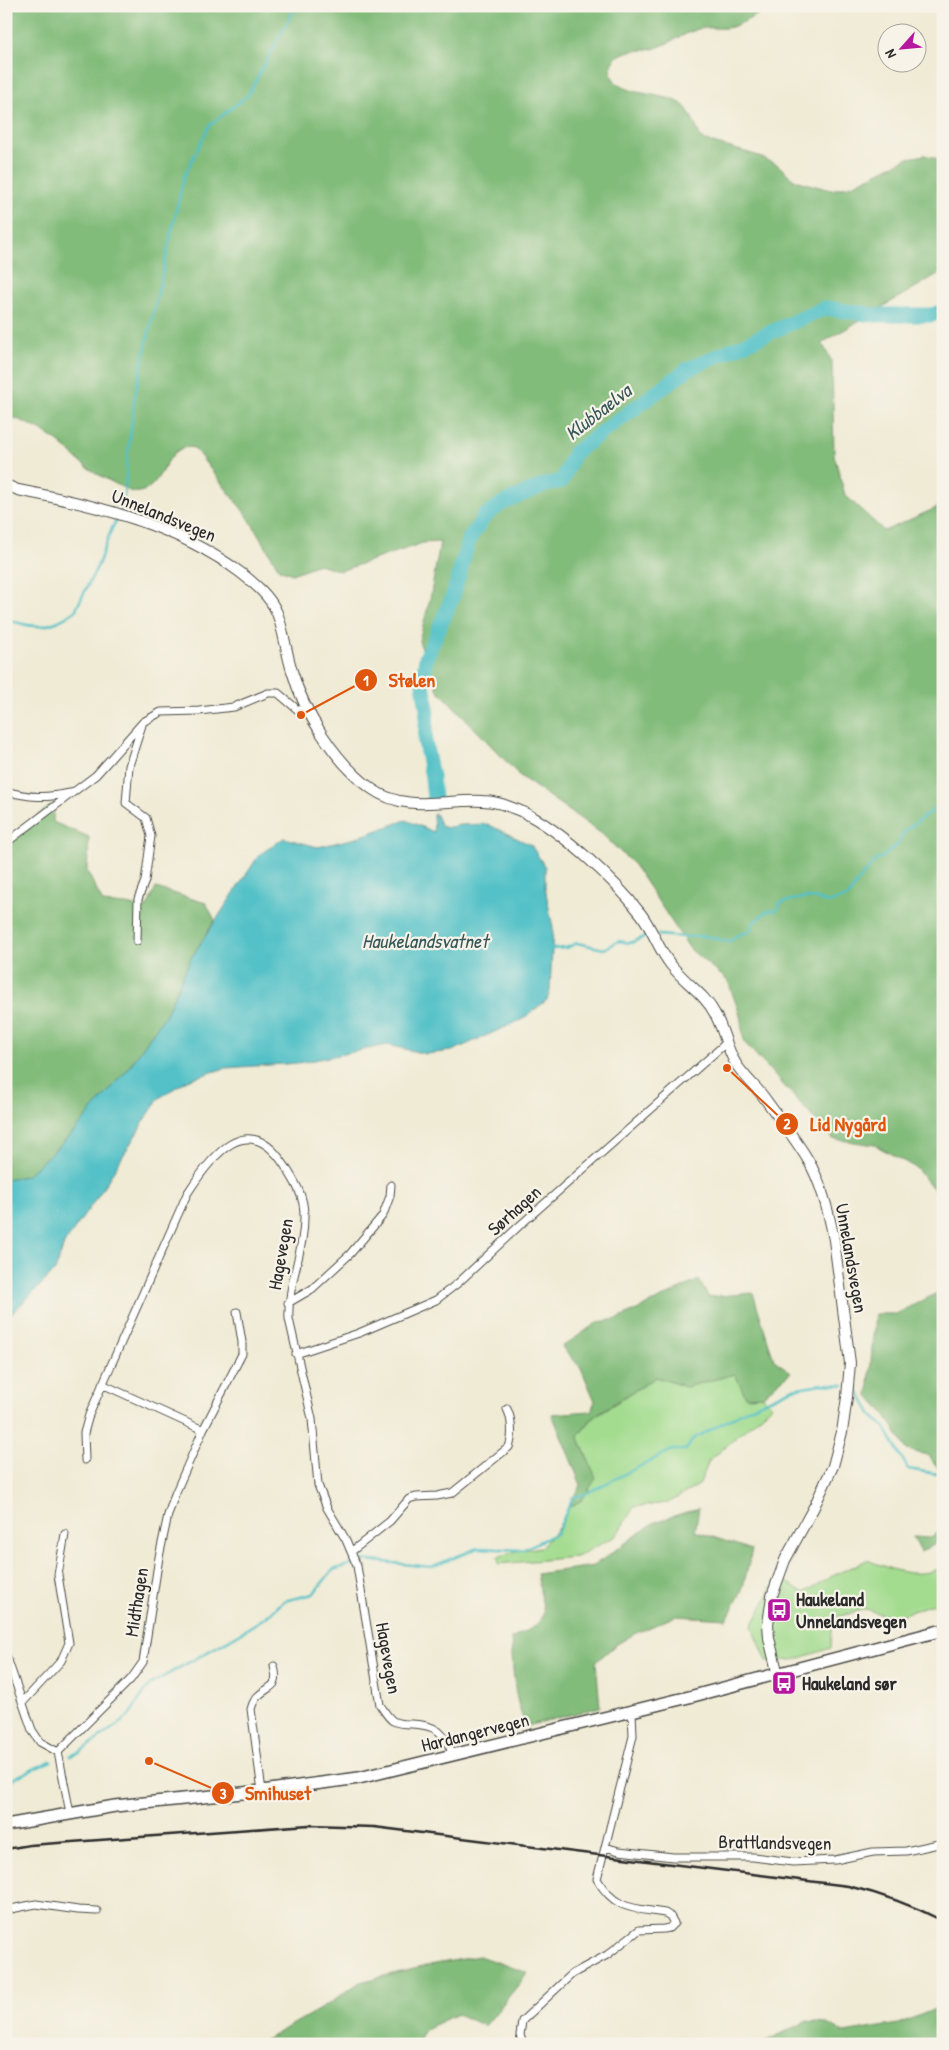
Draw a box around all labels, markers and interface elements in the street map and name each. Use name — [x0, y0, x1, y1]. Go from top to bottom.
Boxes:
north arrow — [876, 22, 926, 72]
text: N — [880, 46, 900, 62]
water label: Klubbaelva — [559, 376, 638, 446]
street label: Unnelandsvegen — [108, 482, 220, 548]
callout: Stølen — [354, 663, 446, 698]
text: Stølen — [389, 666, 435, 693]
text: 1 — [363, 670, 369, 691]
water label: Haukelandsvatnet — [362, 927, 491, 954]
callout: Lid Nygård — [775, 1107, 895, 1142]
text: Lid Nygård — [810, 1110, 886, 1138]
text: 2 — [783, 1113, 791, 1134]
street label: Sørhagen — [481, 1179, 547, 1241]
street label: Unnelandsvegen — [830, 1201, 874, 1315]
street label: Hagevegen — [261, 1216, 299, 1292]
street label: Midthagen — [118, 1566, 154, 1638]
place label: Haukeland Unnelandsvegen — [796, 1586, 907, 1635]
bus stop icon: Haukeland Unnelandsvegen — [766, 1597, 792, 1623]
street label: Hagevegen — [370, 1620, 408, 1696]
bus stop icon: Haukeland sør — [771, 1670, 797, 1696]
place label: Haukeland sør — [802, 1670, 898, 1696]
street label: Hardangervegen — [418, 1706, 532, 1758]
callout: Smihuset — [210, 1776, 321, 1811]
text: Smihuset — [245, 1779, 312, 1806]
text: 3 — [220, 1783, 227, 1804]
street label: Brattlandsvegen — [718, 1828, 832, 1856]

